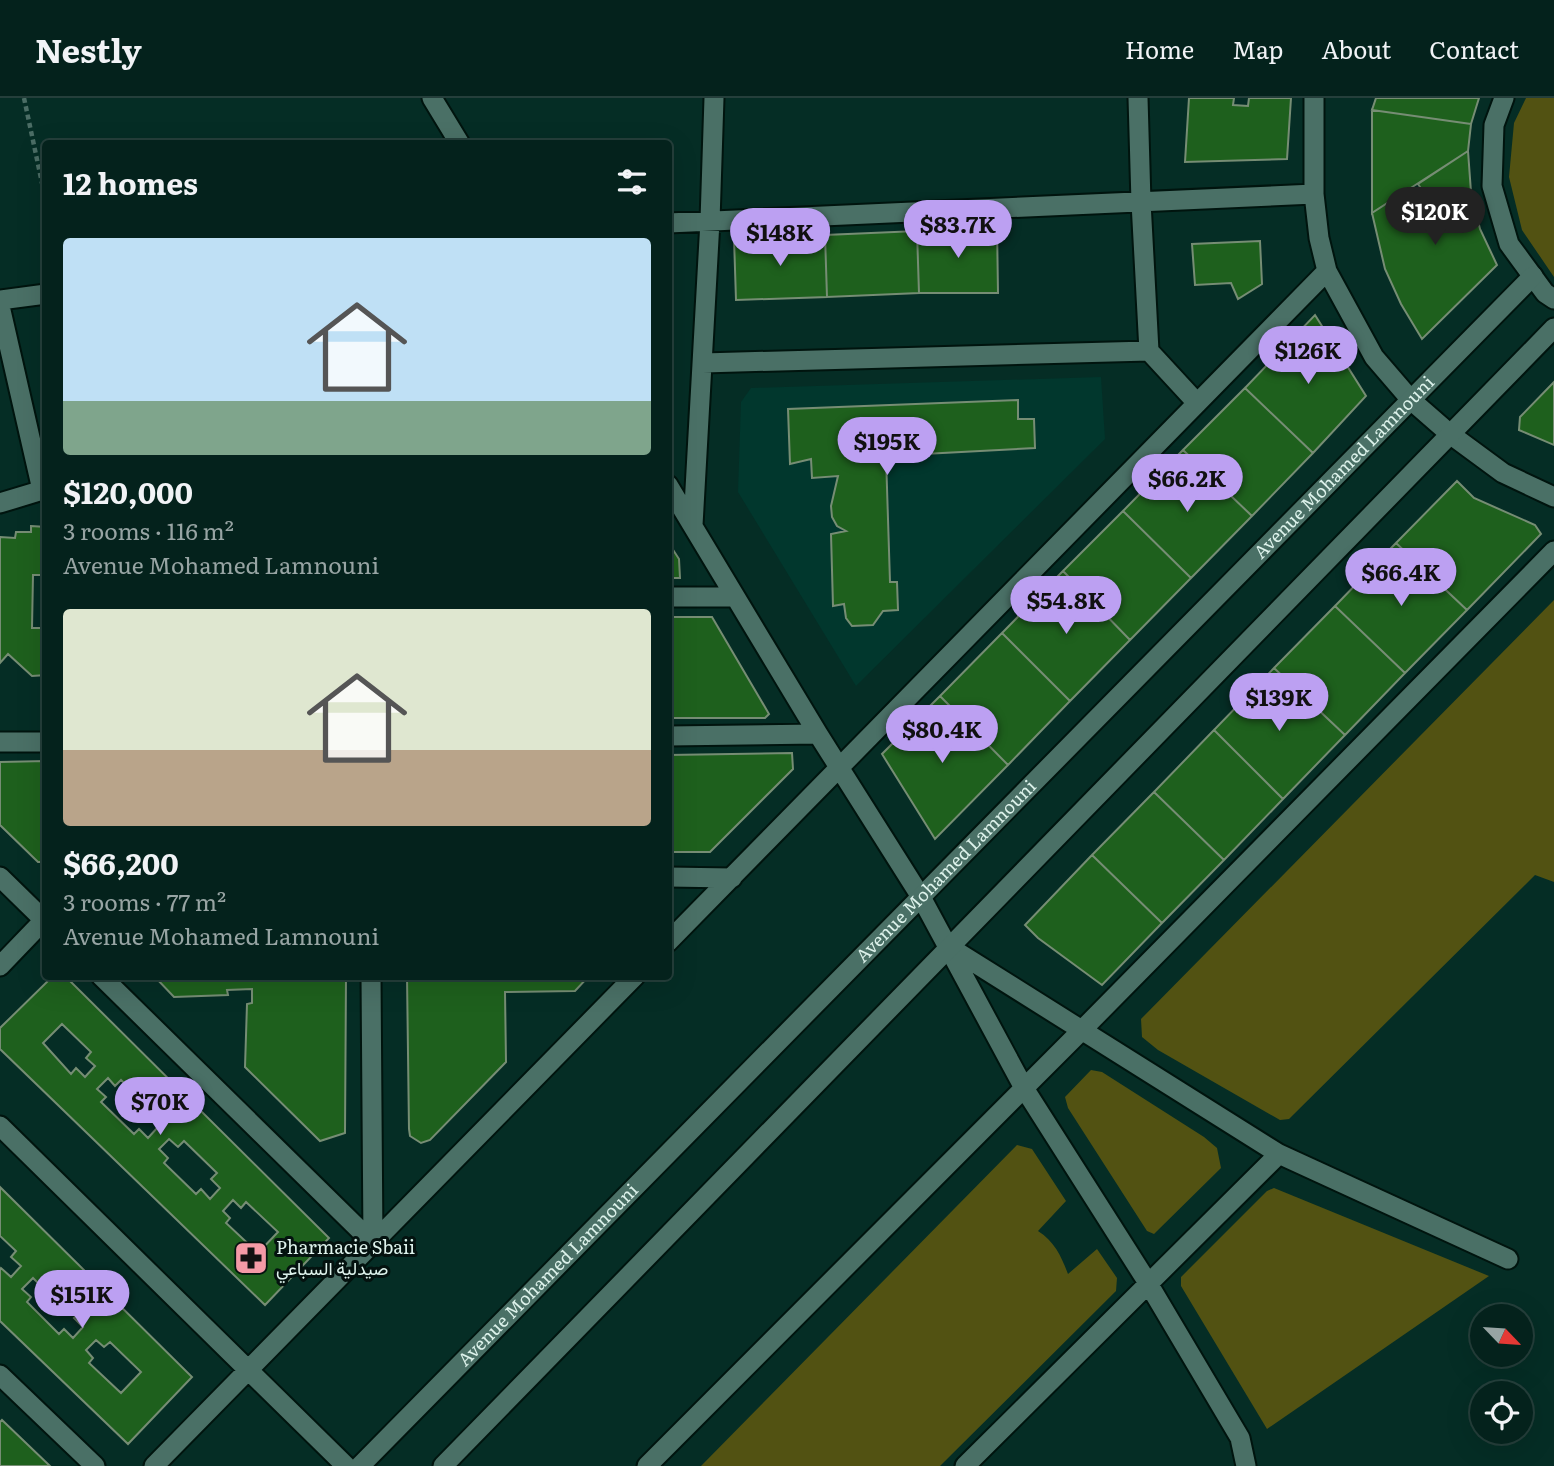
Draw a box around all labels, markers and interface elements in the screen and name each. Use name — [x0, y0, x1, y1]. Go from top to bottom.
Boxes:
text: Nestly — [35, 24, 142, 73]
text: Home — [1125, 31, 1194, 66]
text: Map — [1232, 31, 1283, 66]
text: About — [1321, 31, 1391, 66]
text: Contact — [1429, 31, 1519, 66]
text: 12 homes — [63, 160, 198, 204]
icon: filters — [613, 163, 651, 201]
pin: $120K — [1386, 188, 1484, 247]
text: $120K — [1401, 193, 1469, 227]
pin: $83.7K — [901, 200, 1015, 260]
text: $83.7K — [920, 206, 996, 240]
pin: $148K — [731, 208, 829, 268]
text: $148K — [746, 214, 814, 248]
icon: home — [294, 284, 420, 410]
pin: $126K — [1259, 327, 1357, 386]
text: $126K — [1274, 332, 1342, 366]
street label: Avenue Mohamed Lamnouni — [1247, 369, 1440, 564]
pin: $195K — [838, 418, 936, 477]
text: $195K — [854, 423, 920, 457]
pin: $66.2K — [1130, 454, 1244, 514]
text: $66.2K — [1148, 460, 1226, 494]
text: $120,000 — [63, 469, 193, 513]
text: 3 rooms · 116 m² — [63, 513, 234, 547]
text: Avenue Mohamed Lamnouni — [63, 547, 379, 581]
pin: $66.4K — [1344, 548, 1458, 608]
text: $66.4K — [1361, 554, 1441, 588]
pin: $54.8K — [1009, 576, 1123, 636]
text: $54.8K — [1026, 582, 1106, 616]
icon: home — [294, 655, 420, 781]
pin: $139K — [1230, 674, 1328, 733]
text: $139K — [1245, 679, 1313, 713]
pin: $80.4K — [885, 706, 999, 765]
text: $80.4K — [902, 711, 982, 745]
street label: Avenue Mohamed Lamnouni — [849, 773, 1042, 968]
text: $66,200 — [63, 840, 179, 884]
text: 3 rooms · 77 m² — [63, 884, 226, 918]
text: Avenue Mohamed Lamnouni — [63, 918, 379, 952]
pin: $70K — [119, 1077, 201, 1137]
text: $70K — [131, 1083, 189, 1117]
street label: Avenue Mohamed Lamnouni — [451, 1176, 644, 1372]
place label: Pharmacie Sbaii صيدلية السباعي — [276, 1233, 415, 1284]
pharmacy icon: Pharmacie Sbaii صيدلية السباعي — [232, 1239, 270, 1277]
pin: $151K — [33, 1270, 131, 1330]
text: $151K — [50, 1276, 114, 1310]
north arrow — [1470, 1304, 1533, 1367]
map controls — [1470, 1304, 1533, 1444]
button: locate — [1470, 1381, 1533, 1444]

